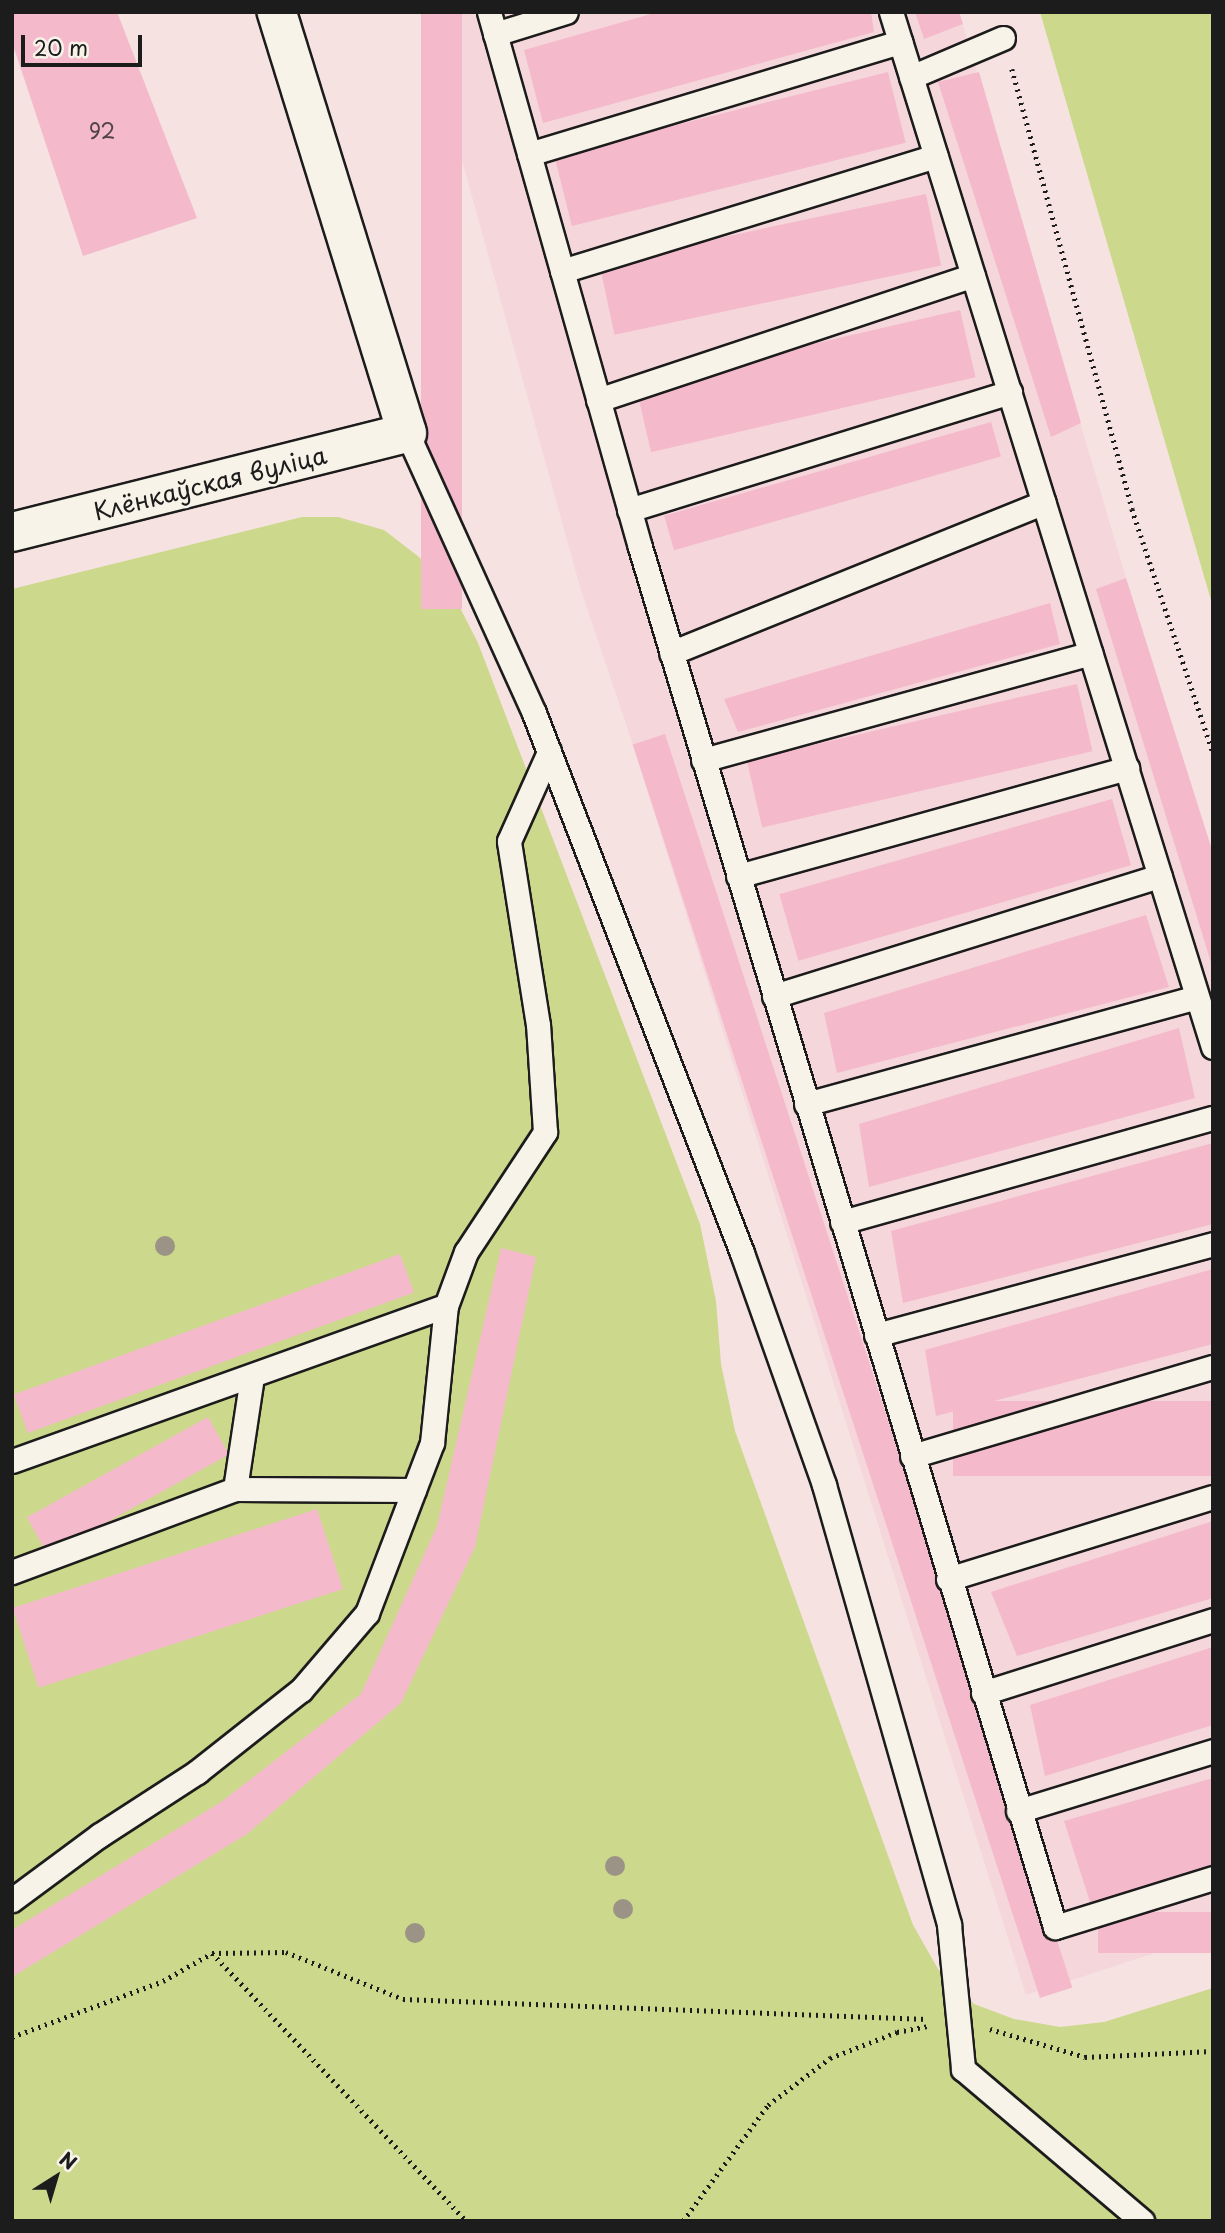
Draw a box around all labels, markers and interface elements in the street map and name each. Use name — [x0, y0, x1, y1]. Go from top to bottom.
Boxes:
scale bar — [24, 21, 145, 65]
text: 20 m — [34, 31, 88, 63]
house number: 92 — [89, 117, 115, 143]
street label: Клёнкаўская вуліца — [90, 440, 330, 526]
north arrow — [21, 2142, 91, 2212]
text: N — [54, 2145, 83, 2176]

